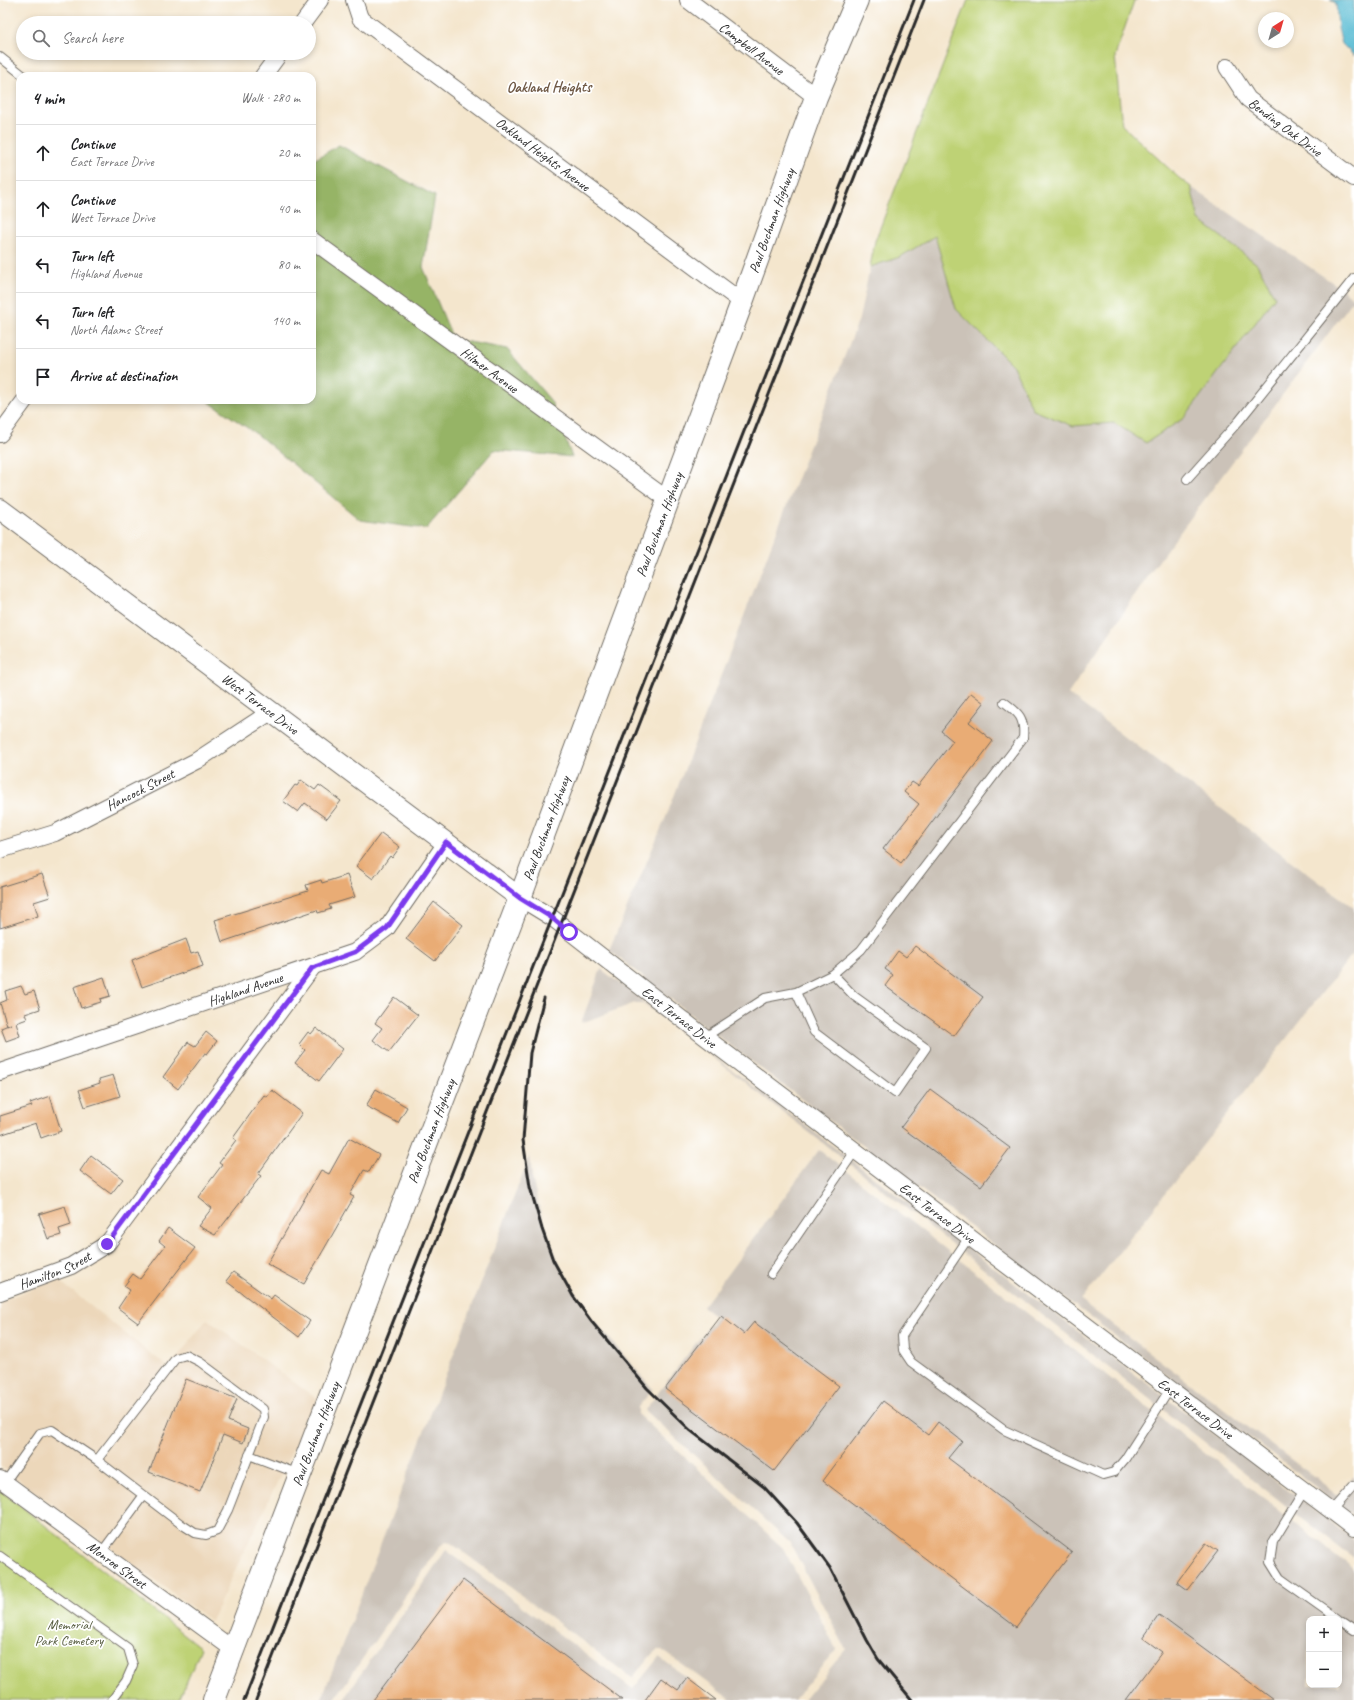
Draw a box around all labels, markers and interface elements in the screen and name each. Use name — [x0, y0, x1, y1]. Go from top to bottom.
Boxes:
north arrow — [1258, 12, 1294, 48]
search box — [16, 16, 316, 60]
street label: Campbell Avenue — [716, 19, 788, 80]
icon: search — [30, 27, 52, 49]
text: Search here — [62, 29, 123, 48]
district label: Oakland Heights — [507, 78, 593, 97]
text: 4 min — [32, 88, 65, 109]
text: Walk · 280 m — [241, 90, 300, 106]
street label: Bending Oak Drive — [1245, 94, 1326, 161]
street label: Oakland Heights Avenue — [492, 114, 594, 196]
text: Continue — [70, 135, 115, 154]
icon: ahead — [32, 142, 54, 164]
text: 20 m — [278, 145, 300, 161]
text: East Terrace Drive — [70, 154, 154, 170]
street label: Paul Buchman Highway — [745, 165, 799, 275]
text: Continue — [70, 191, 115, 210]
icon: ahead — [32, 198, 54, 220]
text: 40 m — [278, 201, 300, 217]
text: West Terrace Drive — [70, 210, 155, 226]
text: Turn left — [70, 247, 113, 266]
icon: left — [32, 254, 54, 276]
text: 80 m — [278, 257, 300, 273]
text: Highland Avenue — [70, 266, 142, 282]
text: Turn left — [70, 303, 113, 322]
icon: left — [32, 310, 54, 332]
text: 140 m — [272, 313, 300, 329]
text: North Adams Street — [70, 322, 162, 338]
street label: Hilmer Avenue — [457, 344, 523, 397]
icon: arrive — [32, 366, 54, 388]
text: Arrive at destination — [70, 367, 177, 386]
street label: Paul Buchman Highway — [632, 469, 687, 579]
street label: West Terrace Drive — [218, 670, 303, 739]
street label: Hancock Street — [103, 765, 178, 814]
street label: Paul Buchman Highway — [519, 773, 574, 883]
route start — [560, 923, 578, 941]
street label: Highland Avenue — [206, 969, 286, 1010]
street label: East Terrace Drive — [638, 983, 721, 1053]
street label: Paul Buchman Highway — [404, 1076, 460, 1186]
street label: East Terrace Drive — [896, 1179, 979, 1248]
route end — [98, 1235, 116, 1253]
street label: Hamilton Street — [17, 1247, 95, 1293]
street label: East Terrace Drive — [1154, 1375, 1238, 1444]
street label: Paul Buchman Highway — [288, 1378, 344, 1488]
street label: Monroe Street — [84, 1538, 151, 1593]
park label: Memorial Park Cemetery — [35, 1616, 104, 1649]
map controls — [1306, 1616, 1342, 1688]
button: + — [1306, 1616, 1342, 1652]
button: − — [1306, 1652, 1342, 1688]

